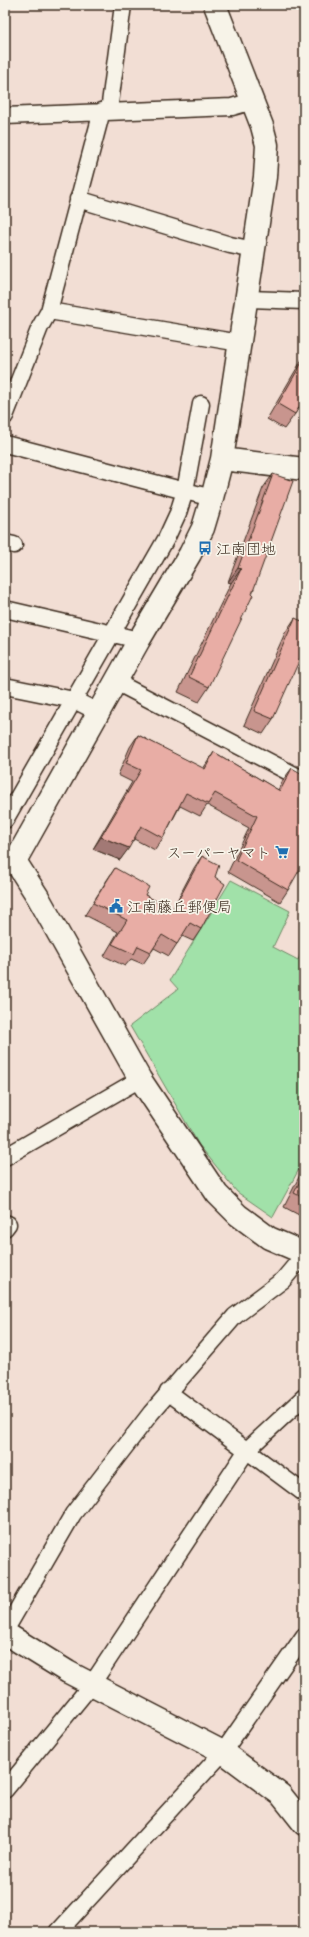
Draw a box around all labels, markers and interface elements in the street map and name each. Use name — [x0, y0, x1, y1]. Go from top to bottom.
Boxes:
place label: 江南団地 — [216, 538, 276, 559]
bus stop icon: 江南団地 — [197, 540, 213, 556]
place label: スーパーヤマト — [167, 842, 271, 863]
supermarket icon: スーパーヤマト — [274, 844, 290, 860]
place label: 江南藤丘郵便局 — [127, 896, 232, 917]
public building icon: 江南藤丘郵便局 — [108, 898, 124, 914]

